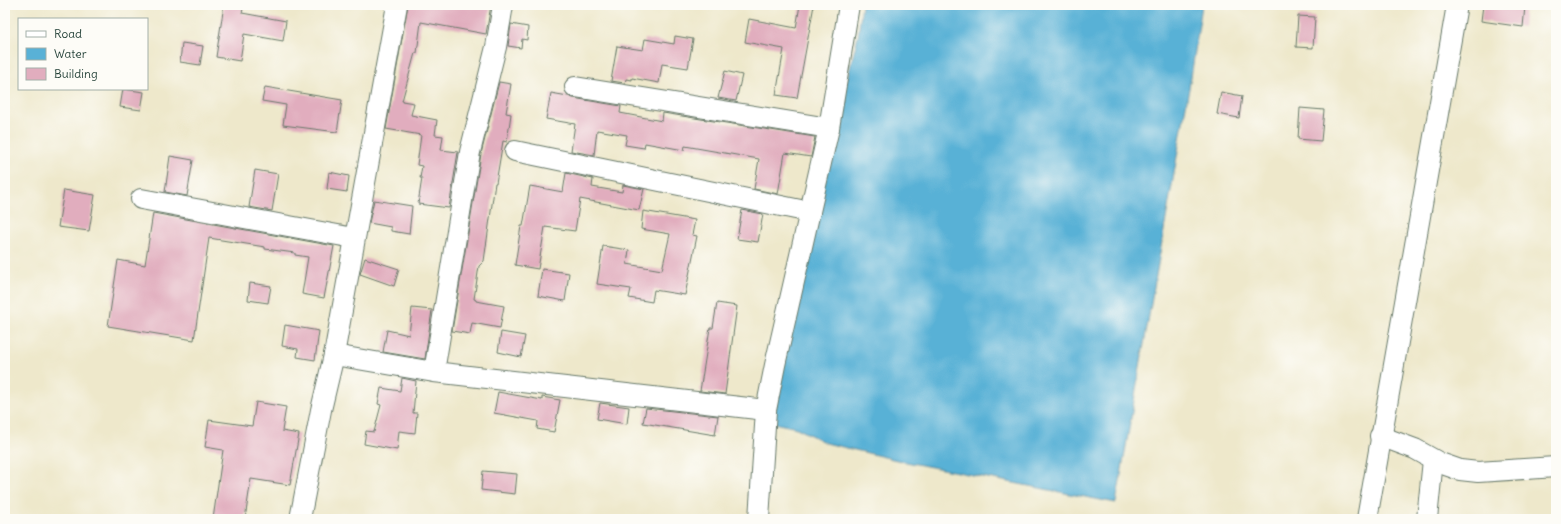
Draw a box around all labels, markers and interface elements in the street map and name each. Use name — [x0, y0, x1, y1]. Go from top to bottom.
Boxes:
legend — [18, 18, 148, 90]
text: Road — [54, 26, 82, 41]
text: Water — [54, 46, 87, 61]
text: Building — [54, 66, 98, 81]

